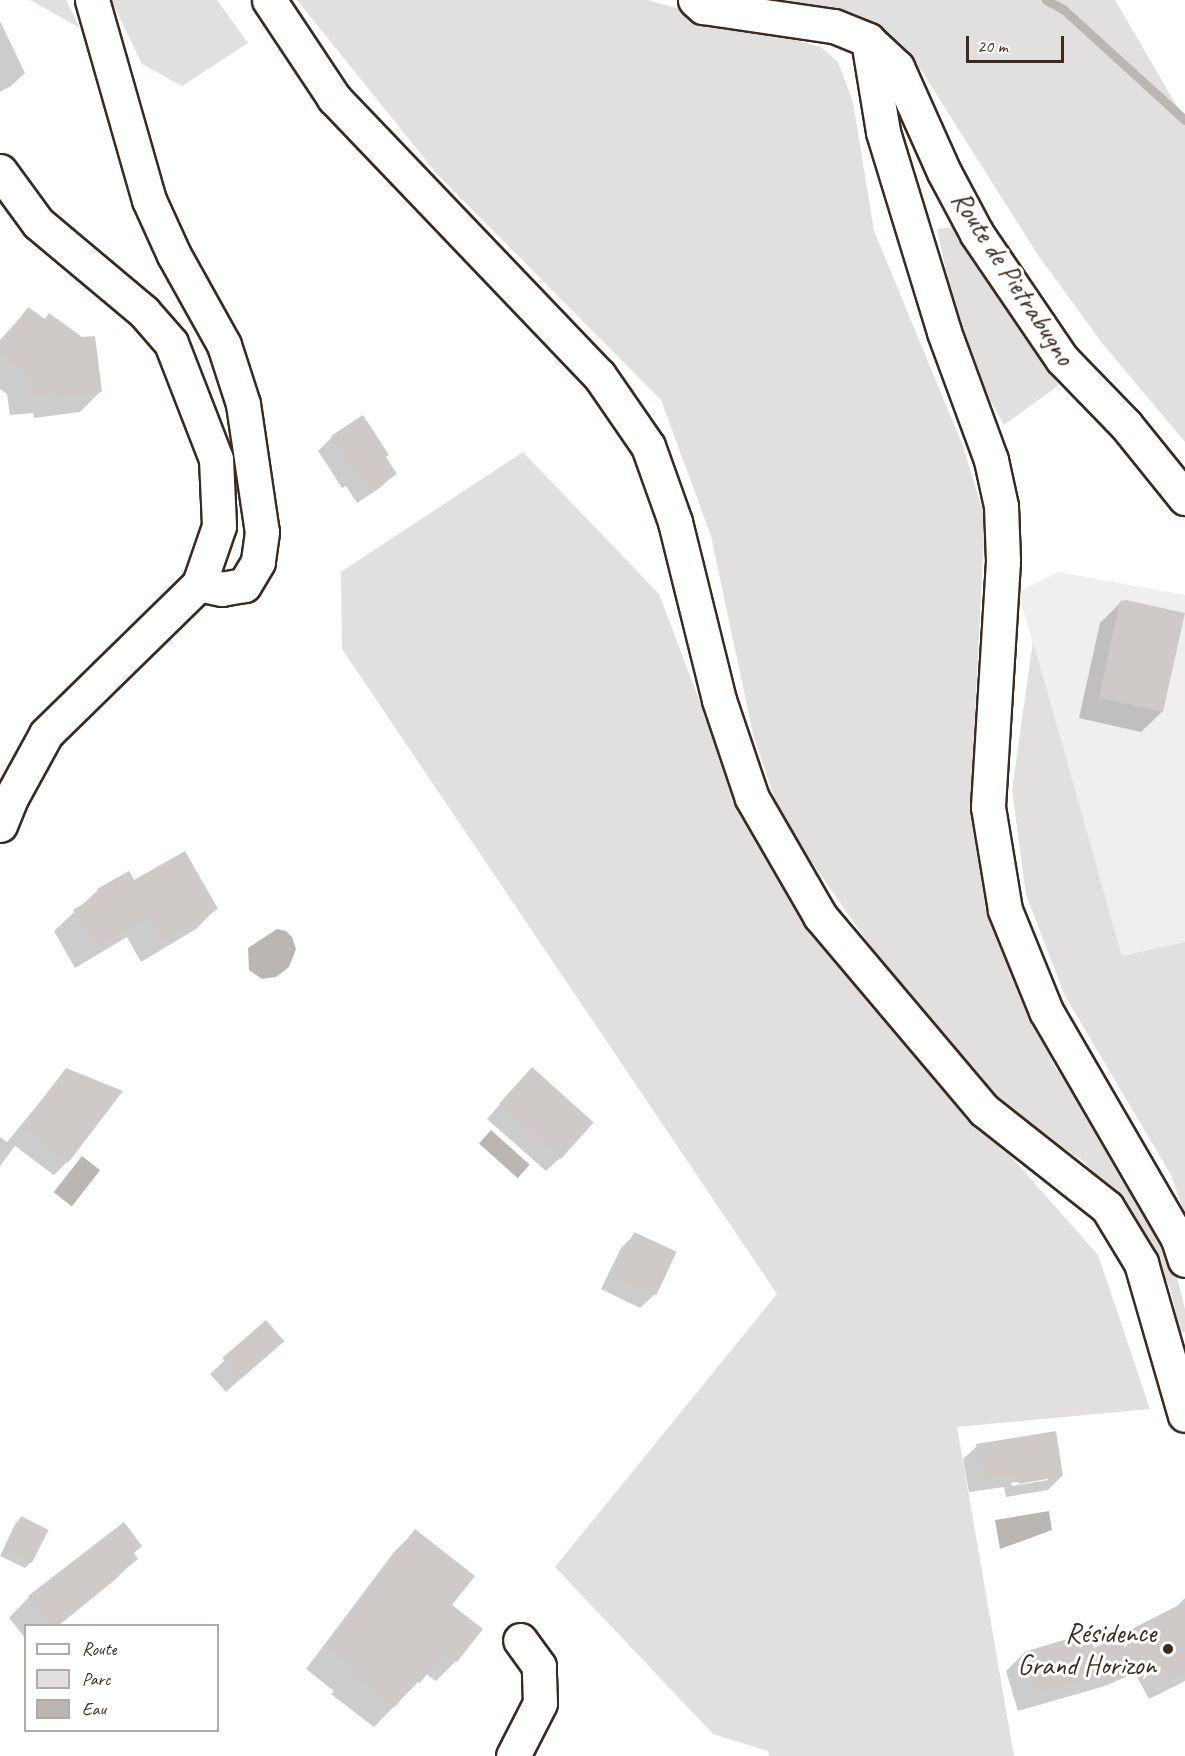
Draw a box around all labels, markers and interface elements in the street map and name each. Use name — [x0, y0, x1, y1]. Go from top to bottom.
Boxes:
scale bar — [969, 24, 1066, 62]
text: 20 m — [977, 35, 1008, 57]
street label: Route de Pietrabugno — [944, 185, 1082, 371]
place label: Résidence Grand Horizon — [1018, 1616, 1156, 1682]
legend — [24, 1624, 219, 1732]
text: Route — [82, 1638, 116, 1660]
marker: Résidence Grand Horizon — [1161, 1642, 1175, 1656]
text: Parc — [82, 1668, 110, 1690]
text: Eau — [82, 1698, 106, 1720]

